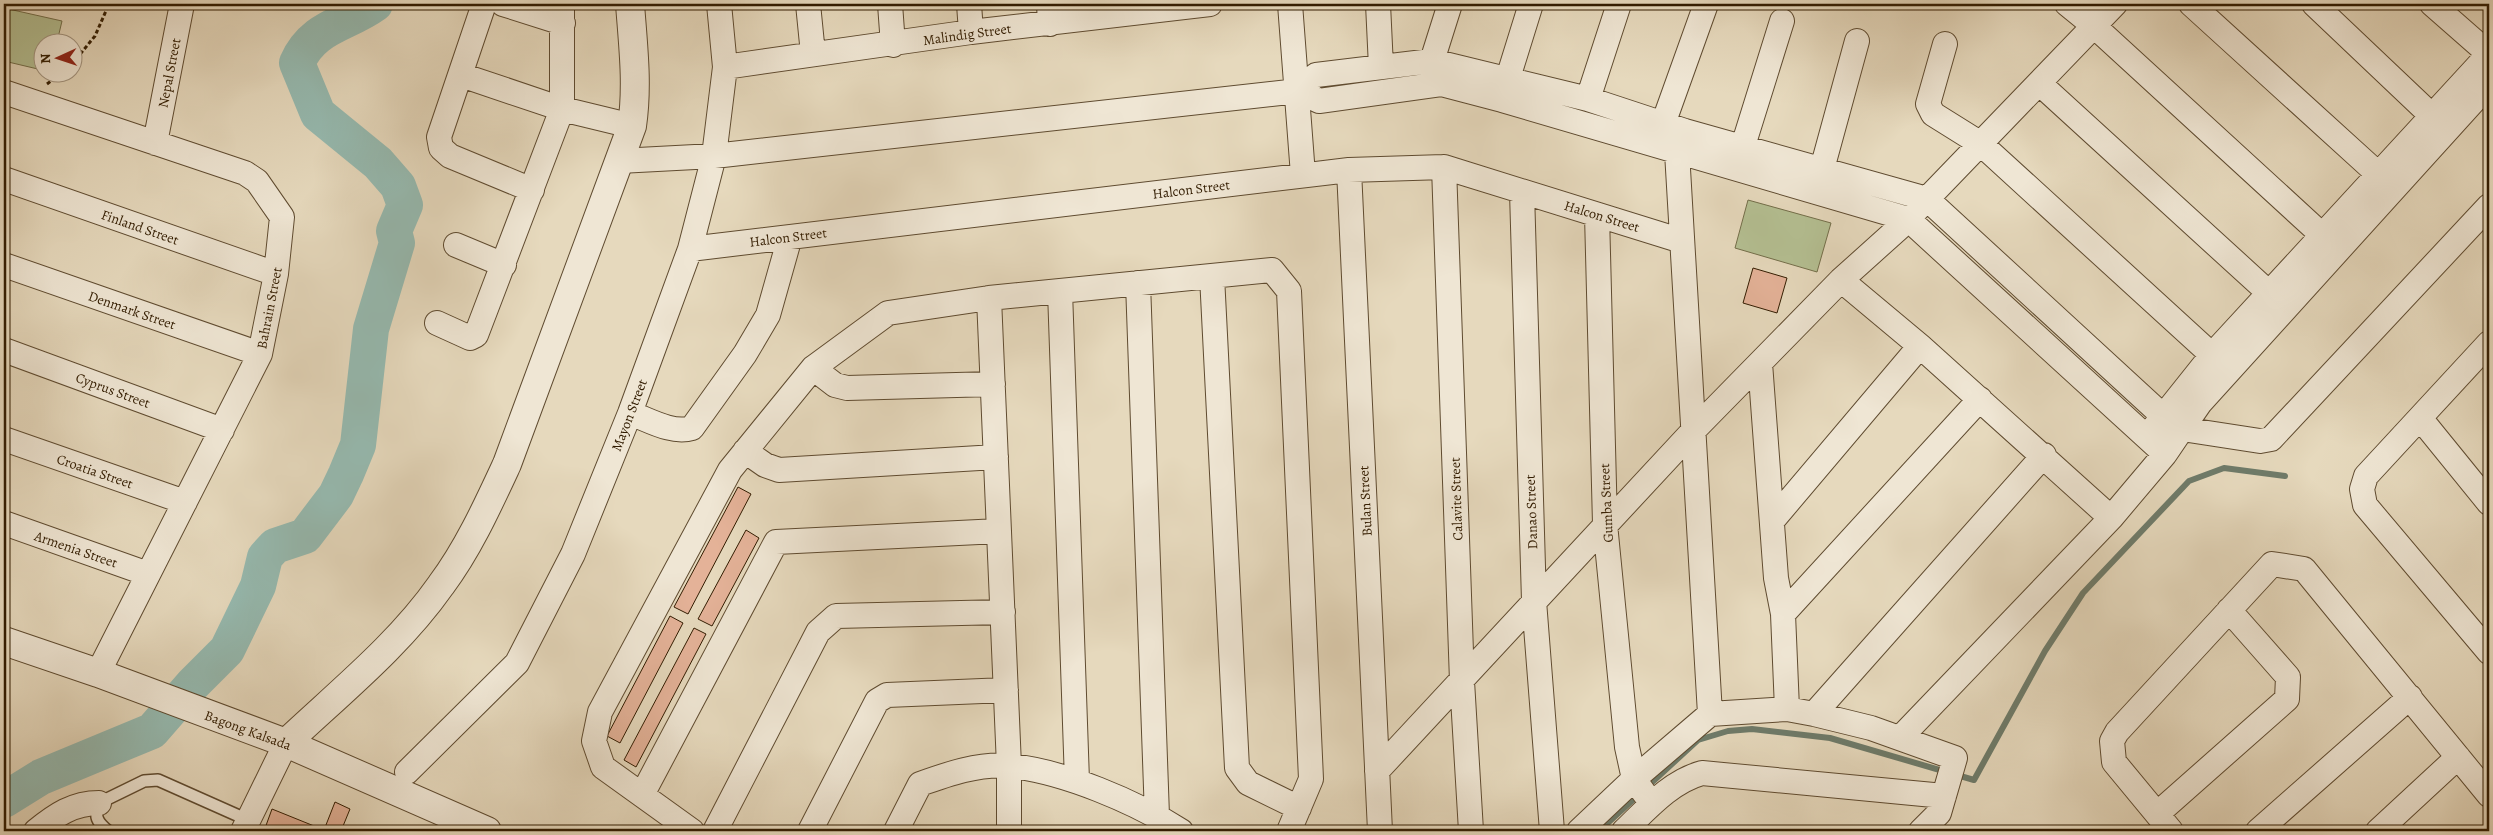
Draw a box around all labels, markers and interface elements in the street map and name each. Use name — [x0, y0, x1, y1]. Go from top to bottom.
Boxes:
street label: Malindig Street — [922, 19, 1013, 50]
north arrow — [32, 32, 82, 82]
street label: Nepal Street — [153, 36, 186, 110]
text: N — [36, 53, 55, 64]
street label: Halcon Street — [1151, 175, 1231, 204]
street label: Halcon Street — [1562, 196, 1642, 237]
street label: Finland Street — [99, 205, 182, 250]
street label: Halcon Street — [748, 223, 828, 252]
street label: Bahrain Street — [252, 265, 287, 351]
street label: Denmark Street — [85, 287, 179, 334]
street label: Cyprus Street — [73, 368, 153, 413]
street label: Mayon Street — [607, 376, 652, 454]
street label: Croatia Street — [54, 450, 136, 494]
street label: Calavite Street — [1446, 457, 1467, 541]
street label: Gumba Street — [1595, 463, 1618, 543]
street label: Bulan Street — [1354, 465, 1377, 537]
street label: Danao Street — [1521, 474, 1542, 550]
street label: Armenia Street — [31, 526, 120, 573]
street label: Bagong Kalsada — [202, 706, 294, 755]

